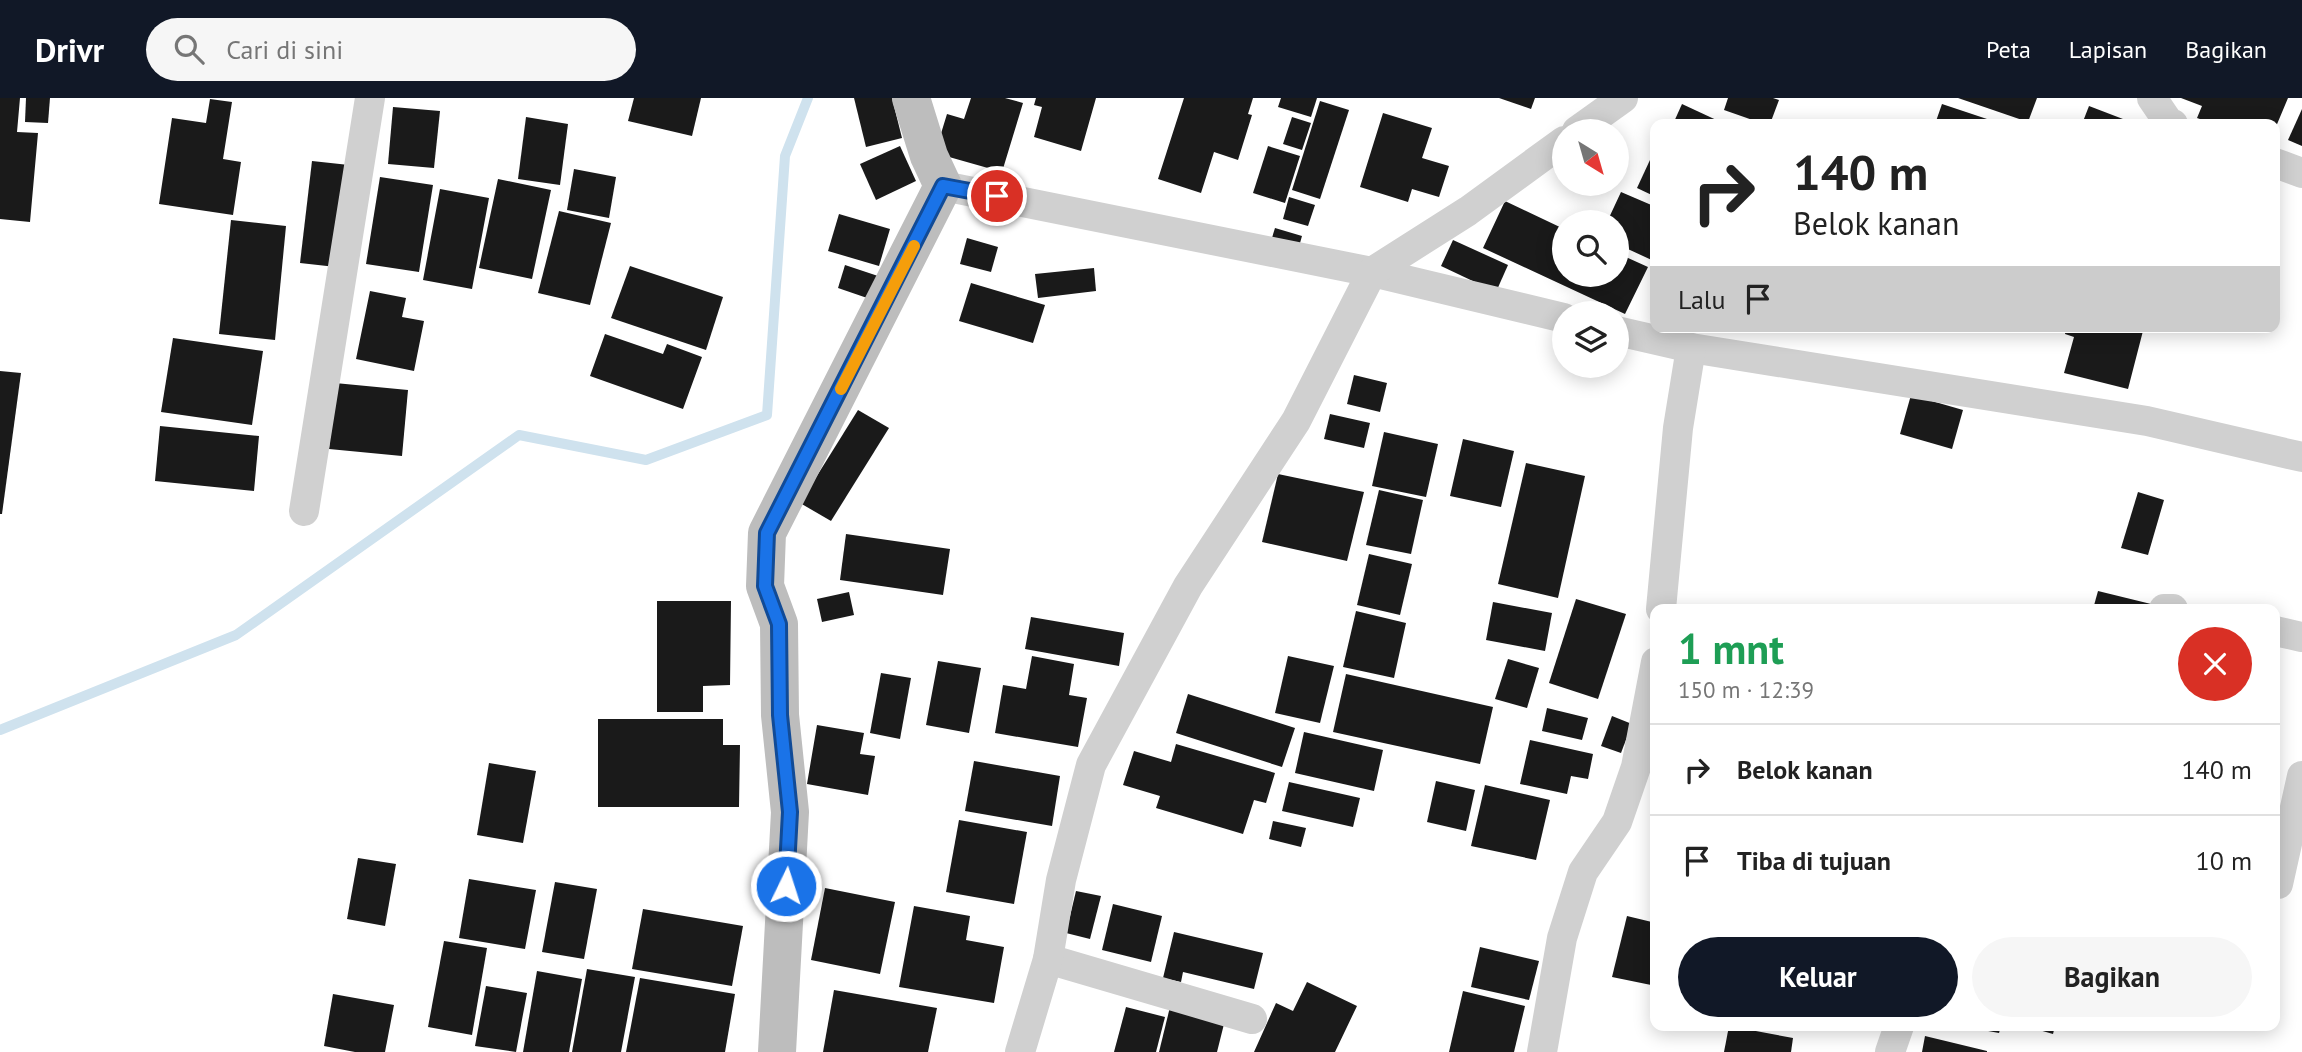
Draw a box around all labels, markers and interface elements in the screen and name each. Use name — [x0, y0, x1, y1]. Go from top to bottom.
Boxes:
search box — [146, 18, 636, 81]
text: Drivr — [35, 28, 104, 71]
icon: search — [170, 30, 208, 68]
text: Cari di sini — [226, 33, 343, 66]
text: Peta — [1986, 34, 2031, 65]
text: Lapisan — [2069, 34, 2147, 65]
text: Bagikan — [2185, 34, 2267, 65]
north arrow — [1552, 119, 1629, 196]
map controls — [1552, 119, 1629, 378]
text: 140 m — [1793, 140, 1928, 204]
icon: right — [1678, 147, 1769, 238]
pin — [967, 166, 1027, 226]
icon: arrive — [978, 177, 1016, 215]
text: Belok kanan — [1793, 202, 1959, 244]
button: search — [1552, 210, 1629, 287]
icon: arrive — [1739, 280, 1777, 318]
text: Lalu — [1678, 283, 1725, 316]
button: layers — [1552, 301, 1629, 378]
text: 1 mnt — [1678, 621, 1784, 676]
button: close — [2178, 627, 2252, 701]
text: 150 m · 12:39 — [1678, 675, 1814, 704]
icon: right — [1678, 751, 1716, 789]
text: Belok kanan — [1737, 753, 1873, 786]
text: 140 m — [2181, 753, 2252, 786]
icon: arrive — [1678, 842, 1716, 880]
text: Tiba di tujuan — [1737, 844, 1891, 877]
text: 10 m — [2196, 844, 2252, 877]
position arrow — [749, 849, 823, 923]
button: Keluar — [1678, 937, 1958, 1017]
button: Bagikan — [1972, 937, 2252, 1017]

